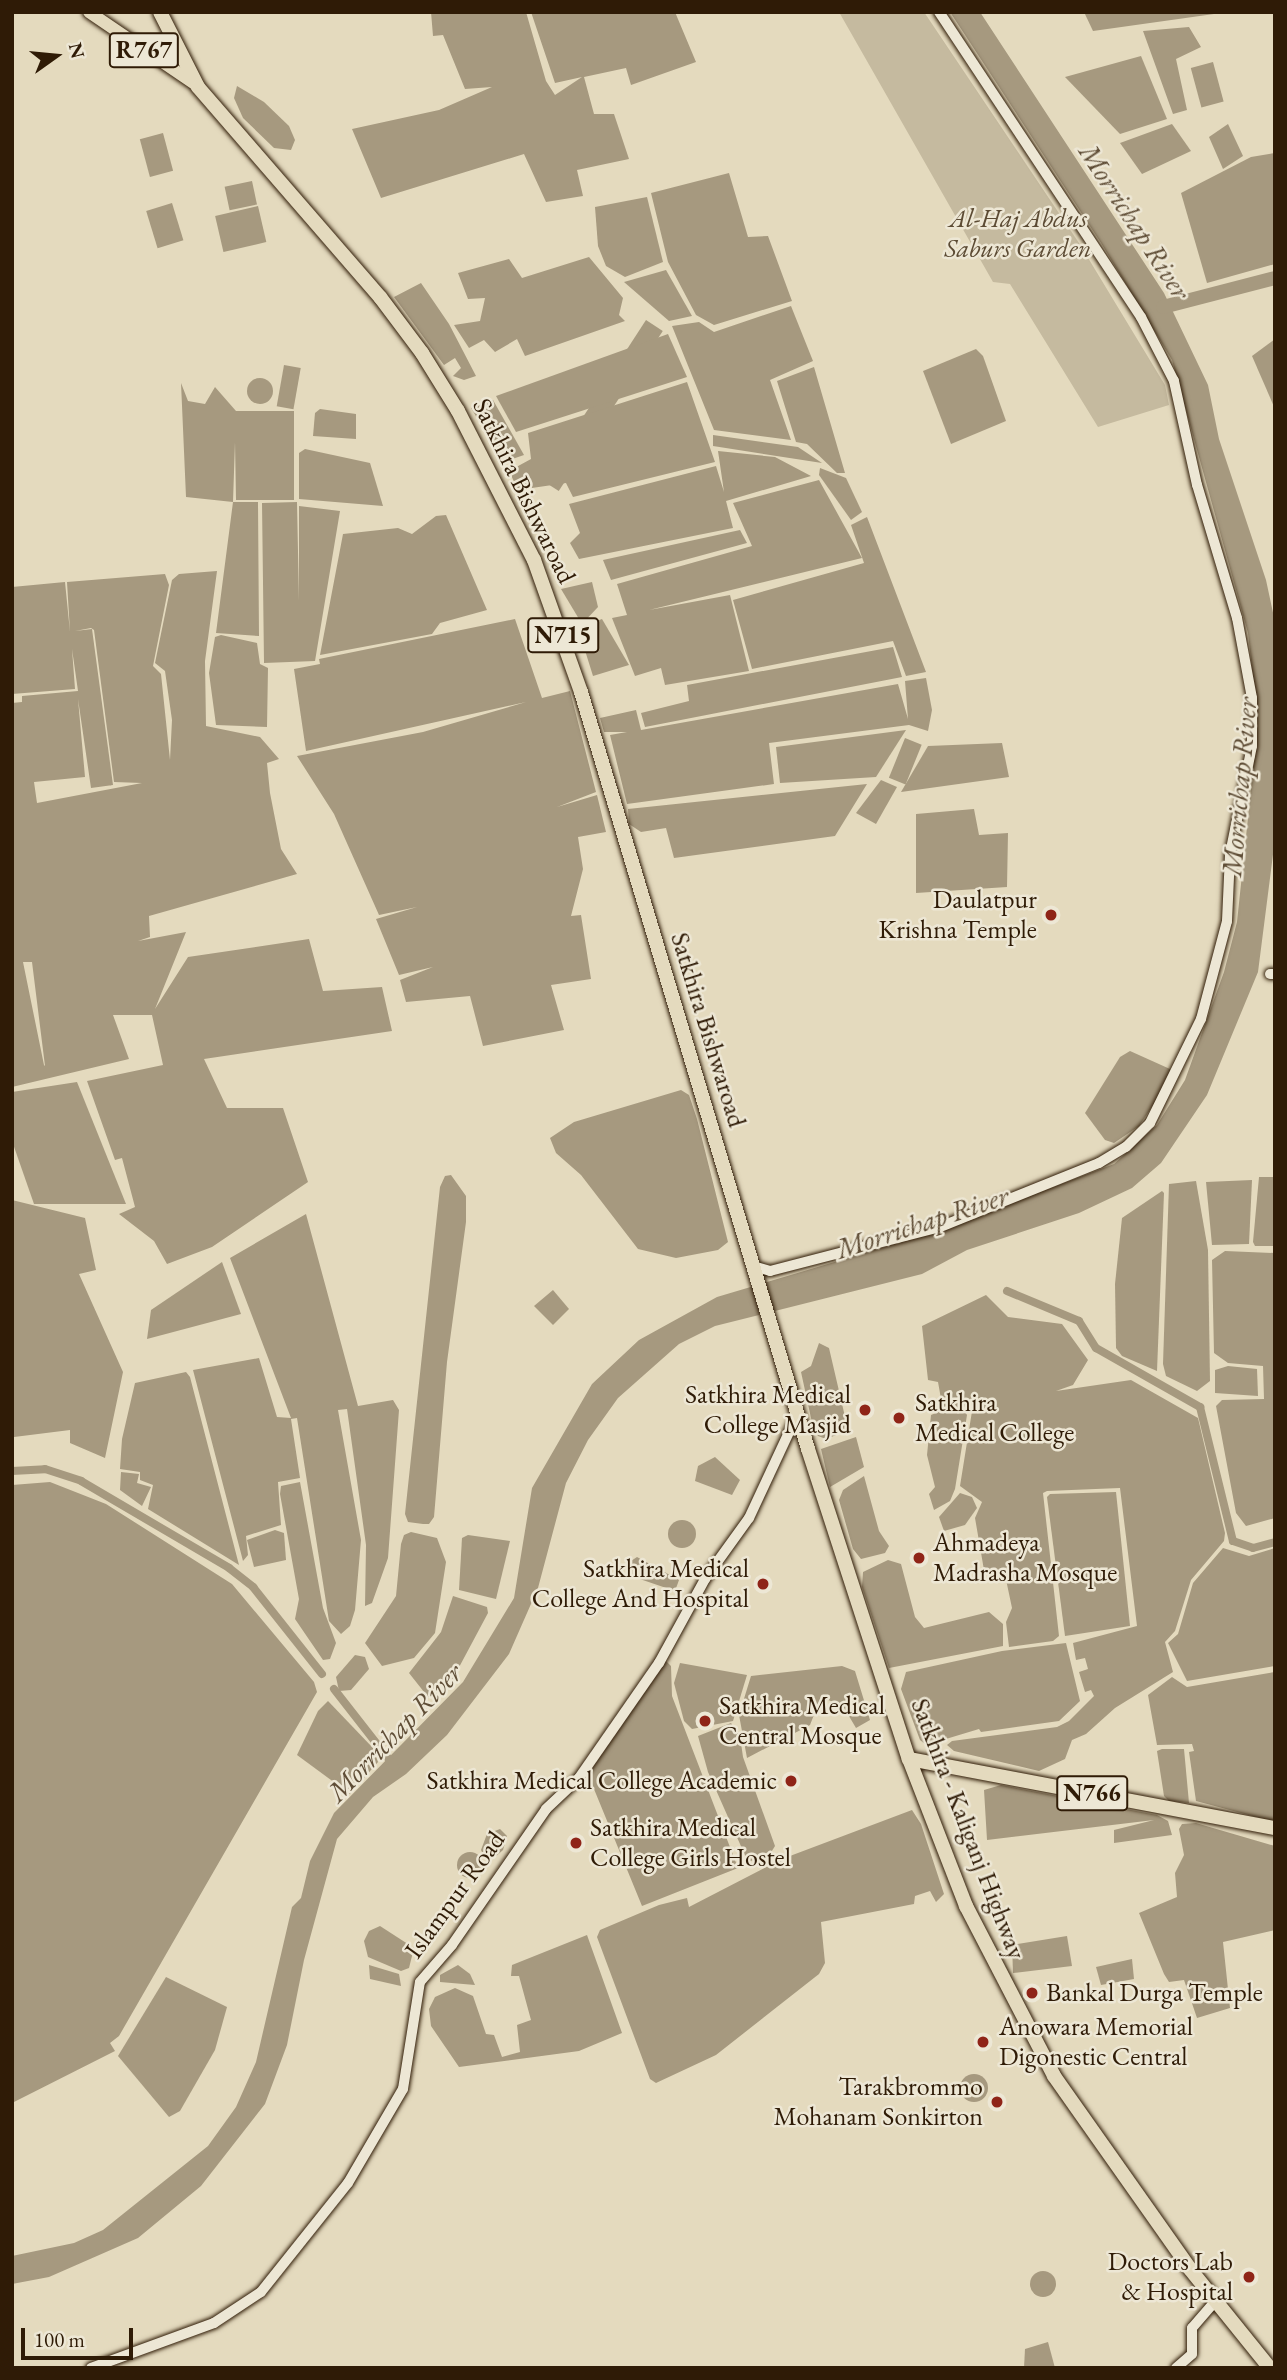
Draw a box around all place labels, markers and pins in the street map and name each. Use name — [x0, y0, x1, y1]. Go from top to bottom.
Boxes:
place label: Daulatpur Krishna Temple — [879, 884, 1037, 946]
marker: Daulatpur Krishna Temple — [1043, 907, 1059, 923]
place label: Satkhira Medical College Masjid — [685, 1379, 851, 1440]
place label: Satkhira Medical College — [915, 1387, 1074, 1448]
marker: Satkhira Medical College Masjid — [857, 1402, 873, 1418]
marker: Satkhira Medical College — [889, 1408, 909, 1428]
place label: Ahmadeya Madrasha Mosque — [933, 1527, 1117, 1588]
marker: Ahmadeya Madrasha Mosque — [911, 1550, 927, 1566]
place label: Satkhira Medical College And Hospital — [532, 1553, 749, 1614]
marker: Satkhira Medical College And Hospital — [755, 1576, 771, 1592]
place label: Satkhira Medical Central Mosque — [719, 1690, 885, 1752]
marker: Satkhira Medical Central Mosque — [697, 1713, 713, 1729]
place label: Satkhira Medical College Academic — [427, 1765, 777, 1797]
marker: Satkhira Medical College Academic — [783, 1773, 799, 1789]
place label: Satkhira Medical College Girls Hostel — [590, 1812, 791, 1874]
marker: Satkhira Medical College Girls Hostel — [568, 1835, 584, 1851]
place label: Bankal Durga Temple — [1046, 1977, 1263, 2009]
marker: Bankal Durga Temple — [1024, 1985, 1040, 2001]
place label: Anowara Memorial Digonestic Central — [999, 2011, 1193, 2072]
marker: Anowara Memorial Digonestic Central — [973, 2032, 993, 2052]
place label: Tarakbrommo Mohanam Sonkirton — [774, 2071, 983, 2132]
marker: Tarakbrommo Mohanam Sonkirton — [989, 2094, 1005, 2110]
place label: Doctors Lab & Hospital — [1108, 2246, 1233, 2308]
marker: Doctors Lab & Hospital — [1239, 2267, 1259, 2287]

